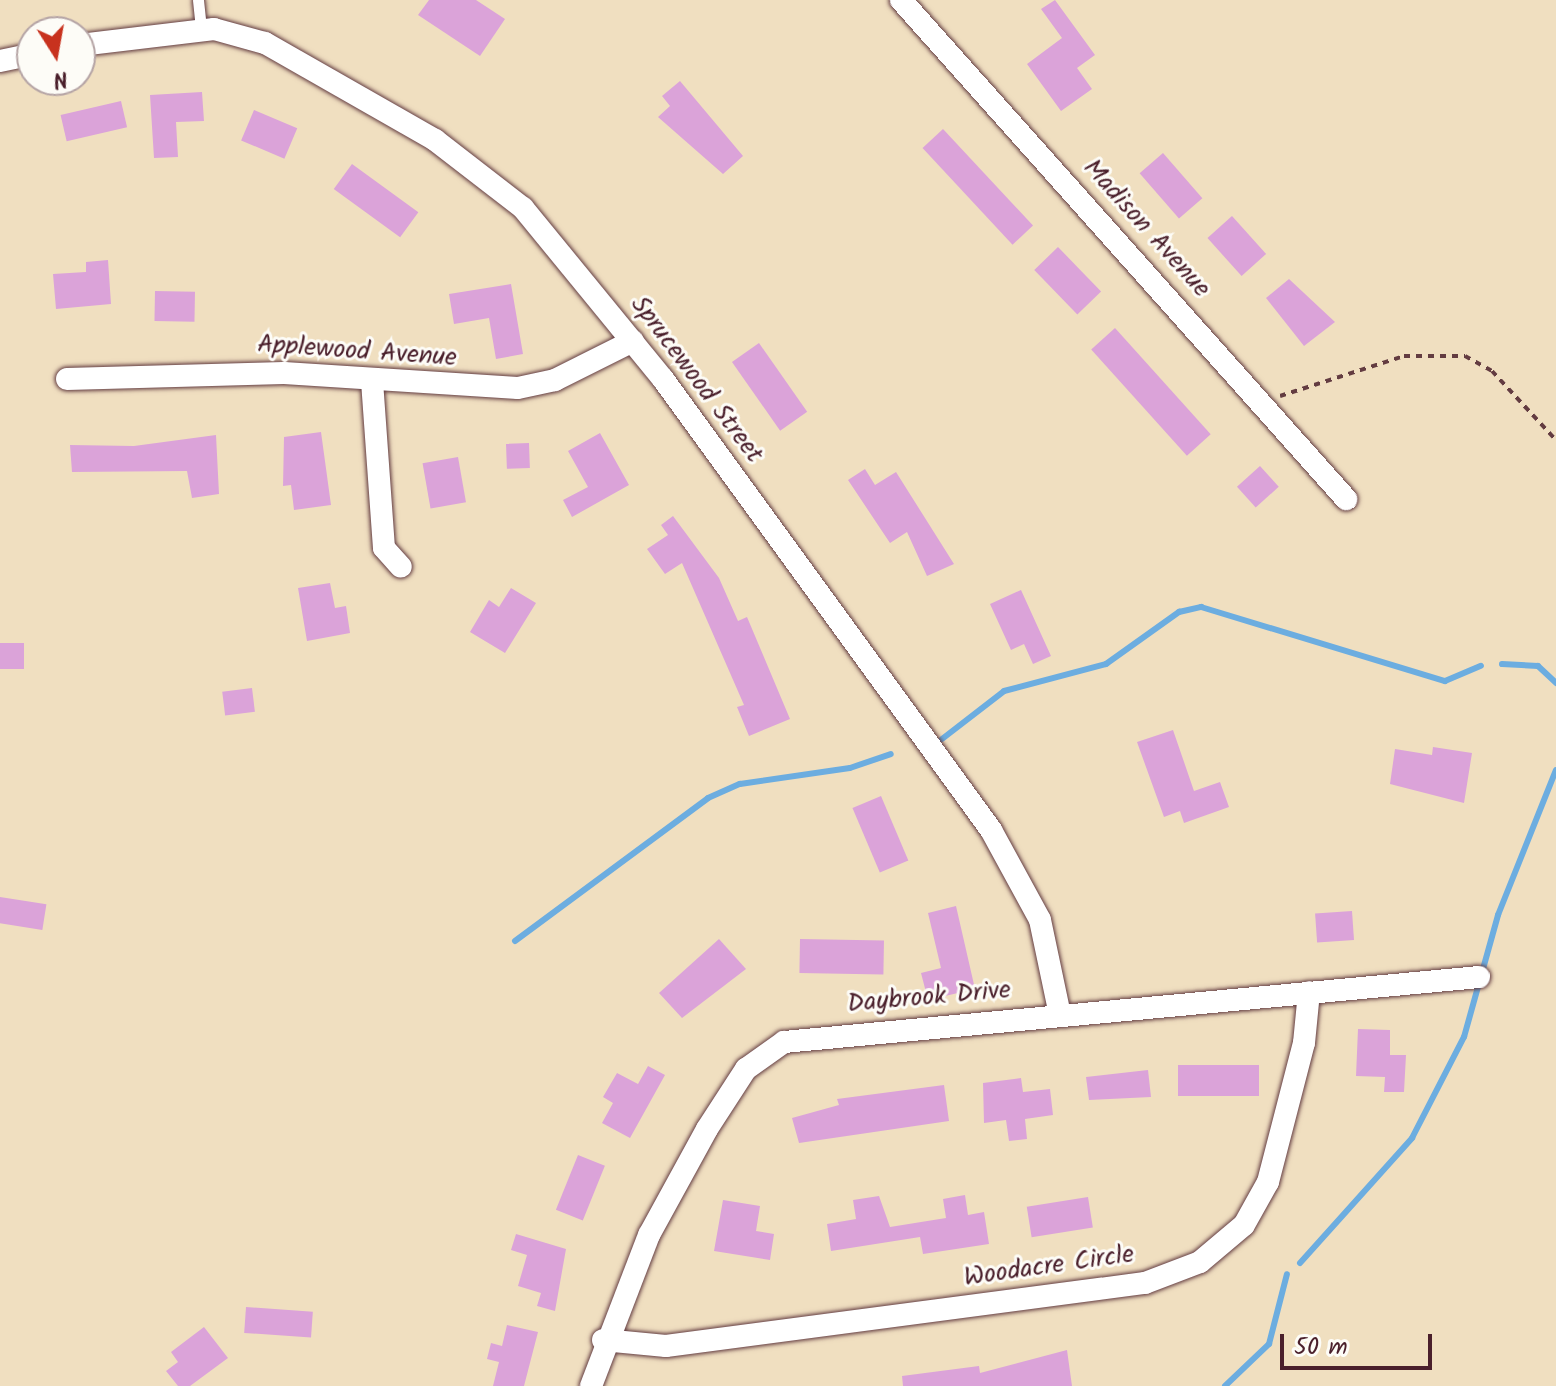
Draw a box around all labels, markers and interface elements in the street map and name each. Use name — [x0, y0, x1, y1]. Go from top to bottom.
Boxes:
north arrow — [16, 16, 96, 96]
text: N — [50, 60, 70, 97]
street label: Madison Avenue — [1076, 153, 1216, 305]
street label: Sprucewood Street — [623, 290, 769, 470]
street label: Applewood Avenue — [256, 329, 458, 375]
street label: Daybrook Drive — [846, 975, 1012, 1021]
street label: Woodacre Circle — [962, 1240, 1136, 1294]
scale bar — [1284, 1318, 1436, 1368]
text: 50 m — [1294, 1328, 1348, 1367]

